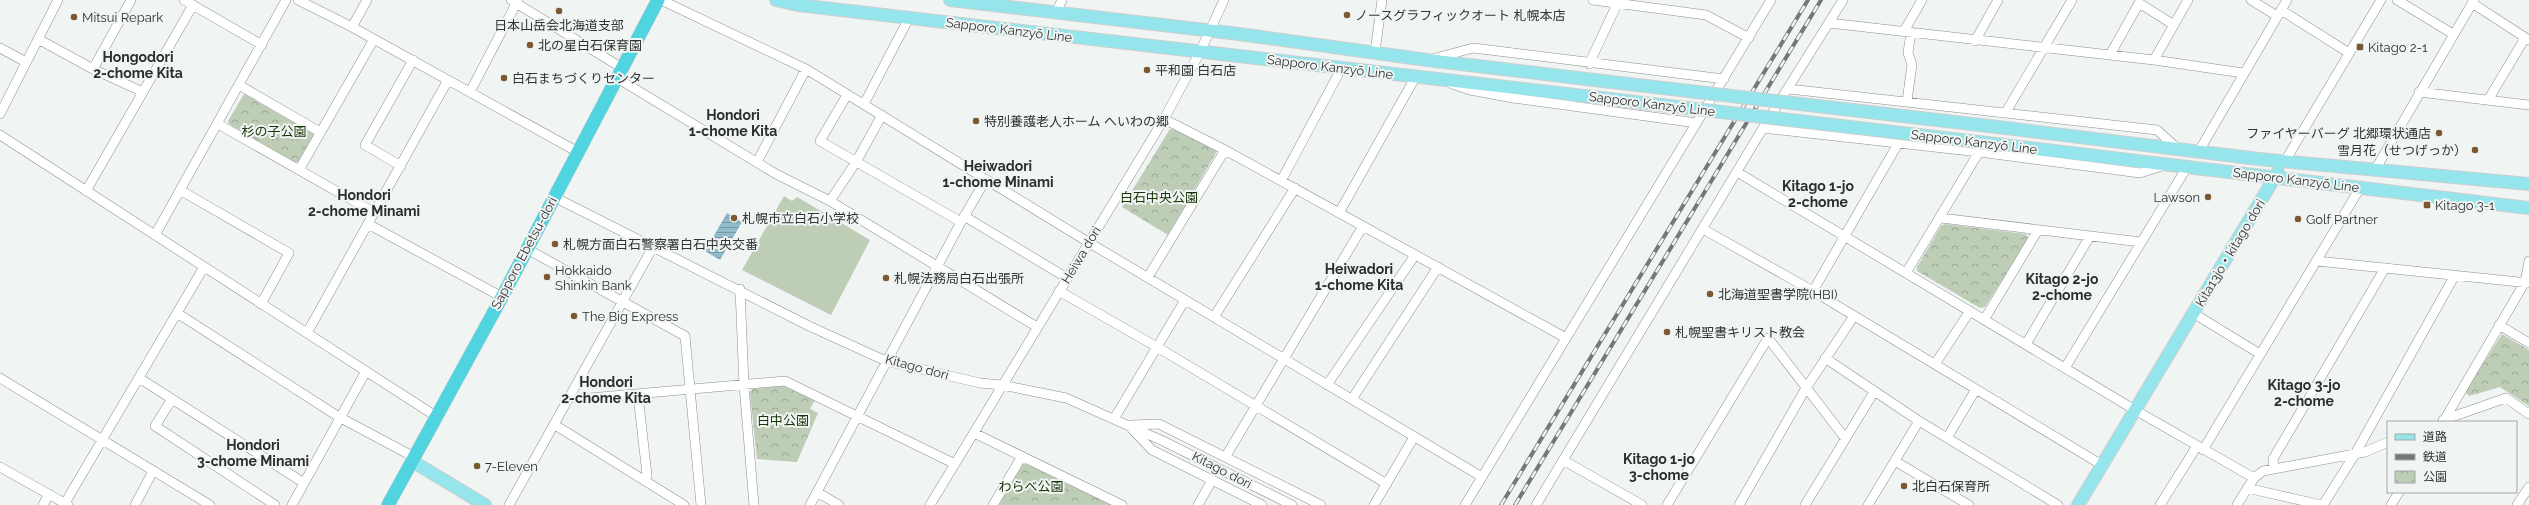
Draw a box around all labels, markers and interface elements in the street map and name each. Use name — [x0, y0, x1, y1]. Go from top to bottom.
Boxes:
marker: 日本山岳会北海道支部 — [554, 6, 564, 16]
place label: ノースグラフィックオート 札幌本店 — [1355, 8, 1565, 23]
place label: Mitsui Repark — [82, 10, 163, 25]
marker: ノースグラフィックオート 札幌本店 — [1342, 10, 1352, 20]
marker: Mitsui Repark — [69, 12, 79, 22]
street label: Sapporo Kanzyō Line — [945, 15, 1073, 45]
place label: 日本山岳会北海道支部 — [494, 18, 624, 33]
place label: 北の星白石保育園 — [538, 38, 642, 53]
marker: 北の星白石保育園 — [525, 40, 535, 50]
place label: Kitago 2-1 — [2368, 40, 2428, 55]
marker: Kitago 2-1 — [2355, 42, 2365, 52]
district label: Hongodori 2-chome Kita — [93, 49, 183, 81]
street label: Sapporo Kanzyō Line — [1266, 52, 1394, 82]
place label: 平和園 白石店 — [1155, 63, 1236, 78]
marker: 平和園 白石店 — [1142, 65, 1152, 75]
place label: 白石まちづくりセンター — [512, 71, 655, 86]
marker: 白石まちづくりセンター — [499, 73, 509, 83]
street label: Sapporo Kanzyō Line — [1588, 89, 1716, 119]
district label: Hondori 1-chome Kita — [689, 107, 777, 139]
place label: 特別養護老人ホーム へいわの郷 — [984, 114, 1169, 129]
marker: 特別養護老人ホーム へいわの郷 — [971, 116, 981, 126]
park label: 杉の子公園 — [241, 124, 307, 139]
place label: ファイヤーバーグ 北郷環状通店 — [2246, 126, 2431, 141]
street label: Sapporo Kanzyō Line — [1910, 127, 2038, 157]
marker: ファイヤーバーグ 北郷環状通店 — [2434, 128, 2444, 138]
place label: 雪月花（せつげっか） — [2337, 143, 2467, 158]
marker: 雪月花（せつげっか） — [2470, 145, 2480, 155]
district label: Heiwadori 1-chome Minami — [942, 158, 1054, 190]
street label: Sapporo Kanzyō Line — [2232, 165, 2360, 195]
district label: Kitago 1-jo 2-chome — [1782, 178, 1854, 210]
district label: Hondori 2-chome Minami — [308, 187, 420, 219]
park label: 白石中央公園 — [1120, 190, 1198, 205]
place label: Lawson — [2154, 190, 2200, 205]
marker: Lawson — [2203, 192, 2213, 202]
street label: Sapporo Ebetsu-dori — [488, 194, 560, 312]
street label: Kita13jo・kitago dori — [2192, 197, 2268, 309]
place label: Kitago 3-1 — [2435, 198, 2495, 213]
marker: Kitago 3-1 — [2422, 200, 2432, 210]
place label: 札幌市立白石小学校 — [742, 211, 859, 226]
place label: Golf Partner — [2306, 212, 2378, 227]
marker: 札幌市立白石小学校 — [729, 213, 739, 223]
marker: Golf Partner — [2293, 214, 2303, 224]
street label: Heiwa dori — [1058, 224, 1104, 286]
place label: 札幌方面白石警察署白石中央交番 — [563, 237, 758, 252]
marker: 札幌方面白石警察署白石中央交番 — [550, 239, 560, 249]
district label: Heiwadori 1-chome Kita — [1315, 261, 1403, 293]
place label: Hokkaido Shinkin Bank — [555, 263, 632, 293]
place label: 札幌法務局白石出張所 — [894, 271, 1024, 286]
district label: Kitago 2-jo 2-chome — [2026, 271, 2099, 303]
marker: Hokkaido Shinkin Bank — [542, 272, 552, 282]
marker: 札幌法務局白石出張所 — [881, 273, 891, 283]
place label: 北海道聖書学院(HBI) — [1718, 287, 1837, 302]
marker: 北海道聖書学院(HBI) — [1705, 289, 1715, 299]
place label: The Big Express — [582, 309, 678, 324]
marker: The Big Express — [569, 311, 579, 321]
place label: 札幌聖書キリスト教会 — [1675, 325, 1805, 340]
marker: 札幌聖書キリスト教会 — [1662, 327, 1672, 337]
street label: Kitago dori — [884, 351, 950, 383]
district label: Hondori 2-chome Kita — [561, 374, 651, 406]
district label: Kitago 3-jo 2-chome — [2268, 377, 2341, 409]
park label: 白中公園 — [757, 413, 809, 428]
legend — [2387, 421, 2517, 493]
text: 道路 — [2423, 430, 2447, 444]
district label: Hondori 3-chome Minami — [197, 437, 309, 469]
street label: Kitago dori — [1190, 449, 1254, 491]
text: 鉄道 — [2423, 450, 2447, 464]
district label: Kitago 1-jo 3-chome — [1623, 451, 1695, 483]
place label: 7-Eleven — [485, 459, 538, 474]
marker: 7-Eleven — [472, 461, 482, 471]
text: 公園 — [2423, 470, 2447, 484]
park label: わらべ公園 — [998, 479, 1064, 494]
place label: 北白石保育所 — [1912, 479, 1990, 494]
marker: 北白石保育所 — [1899, 481, 1909, 491]

